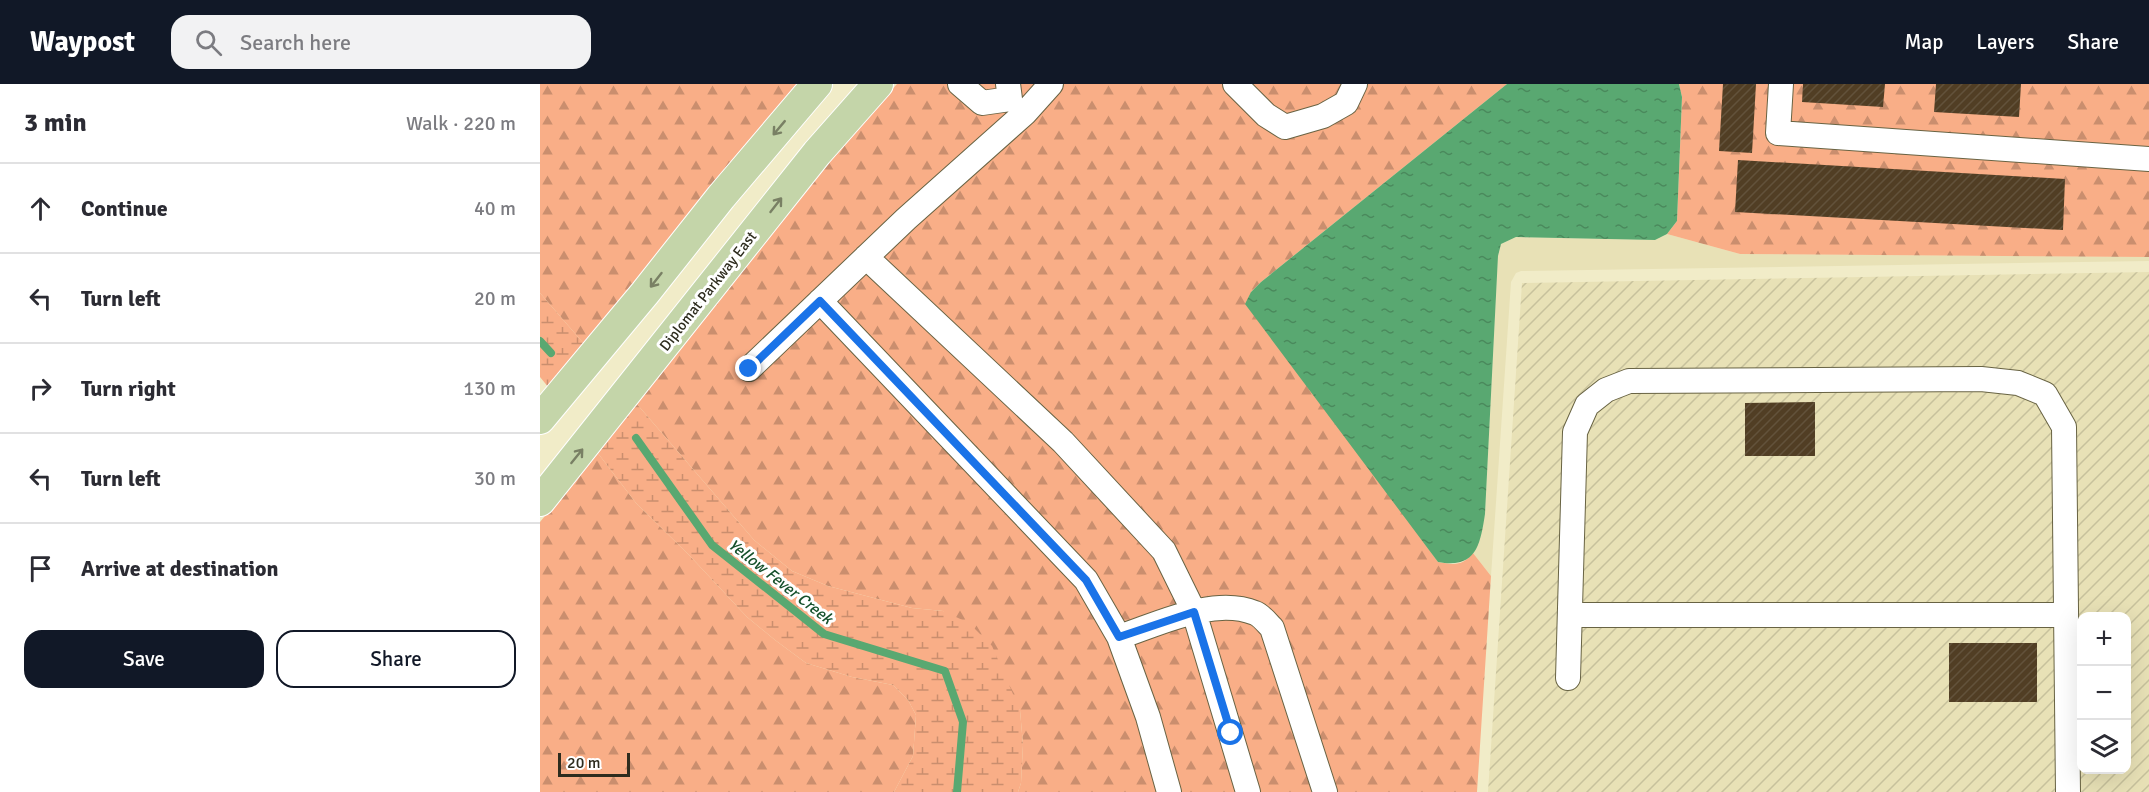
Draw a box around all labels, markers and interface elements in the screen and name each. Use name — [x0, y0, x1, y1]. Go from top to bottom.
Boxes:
search box — [171, 15, 591, 69]
text: Waypost — [30, 25, 135, 59]
icon: search — [192, 26, 225, 59]
text: Search here — [240, 29, 351, 56]
text: Map — [1905, 29, 1943, 55]
text: Layers — [1976, 29, 2034, 55]
text: Share — [2067, 29, 2119, 55]
text: 3 min — [24, 107, 87, 139]
text: Walk · 220 m — [406, 111, 516, 136]
one-way arrow — [772, 120, 785, 136]
icon: ahead — [24, 192, 57, 225]
text: Continue — [81, 195, 168, 222]
text: 40 m — [474, 196, 516, 221]
one-way arrow — [770, 197, 783, 213]
street label: Diplomat Parkway East — [656, 228, 760, 354]
one-way arrow — [649, 272, 662, 288]
icon: left — [24, 282, 57, 315]
text: Turn left — [81, 285, 161, 312]
text: 20 m — [474, 286, 516, 311]
route end — [735, 355, 761, 381]
icon: right — [24, 372, 57, 405]
text: Turn right — [81, 375, 176, 402]
text: 130 m — [463, 376, 516, 401]
one-way arrow — [571, 449, 584, 465]
icon: left — [24, 462, 57, 495]
text: Turn left — [81, 465, 161, 492]
text: 30 m — [474, 466, 516, 491]
water label: Yellow Fever Creek — [724, 535, 838, 630]
icon: arrive — [24, 552, 57, 585]
text: Arrive at destination — [81, 555, 278, 582]
map controls — [2077, 612, 2131, 774]
button: + — [2077, 612, 2131, 666]
button: Save — [24, 630, 264, 688]
button: Share — [276, 630, 516, 688]
button: − — [2077, 666, 2131, 720]
route start — [1217, 719, 1243, 745]
button: layers — [2077, 720, 2131, 774]
scale bar — [558, 750, 630, 778]
text: 20 m — [567, 753, 601, 773]

